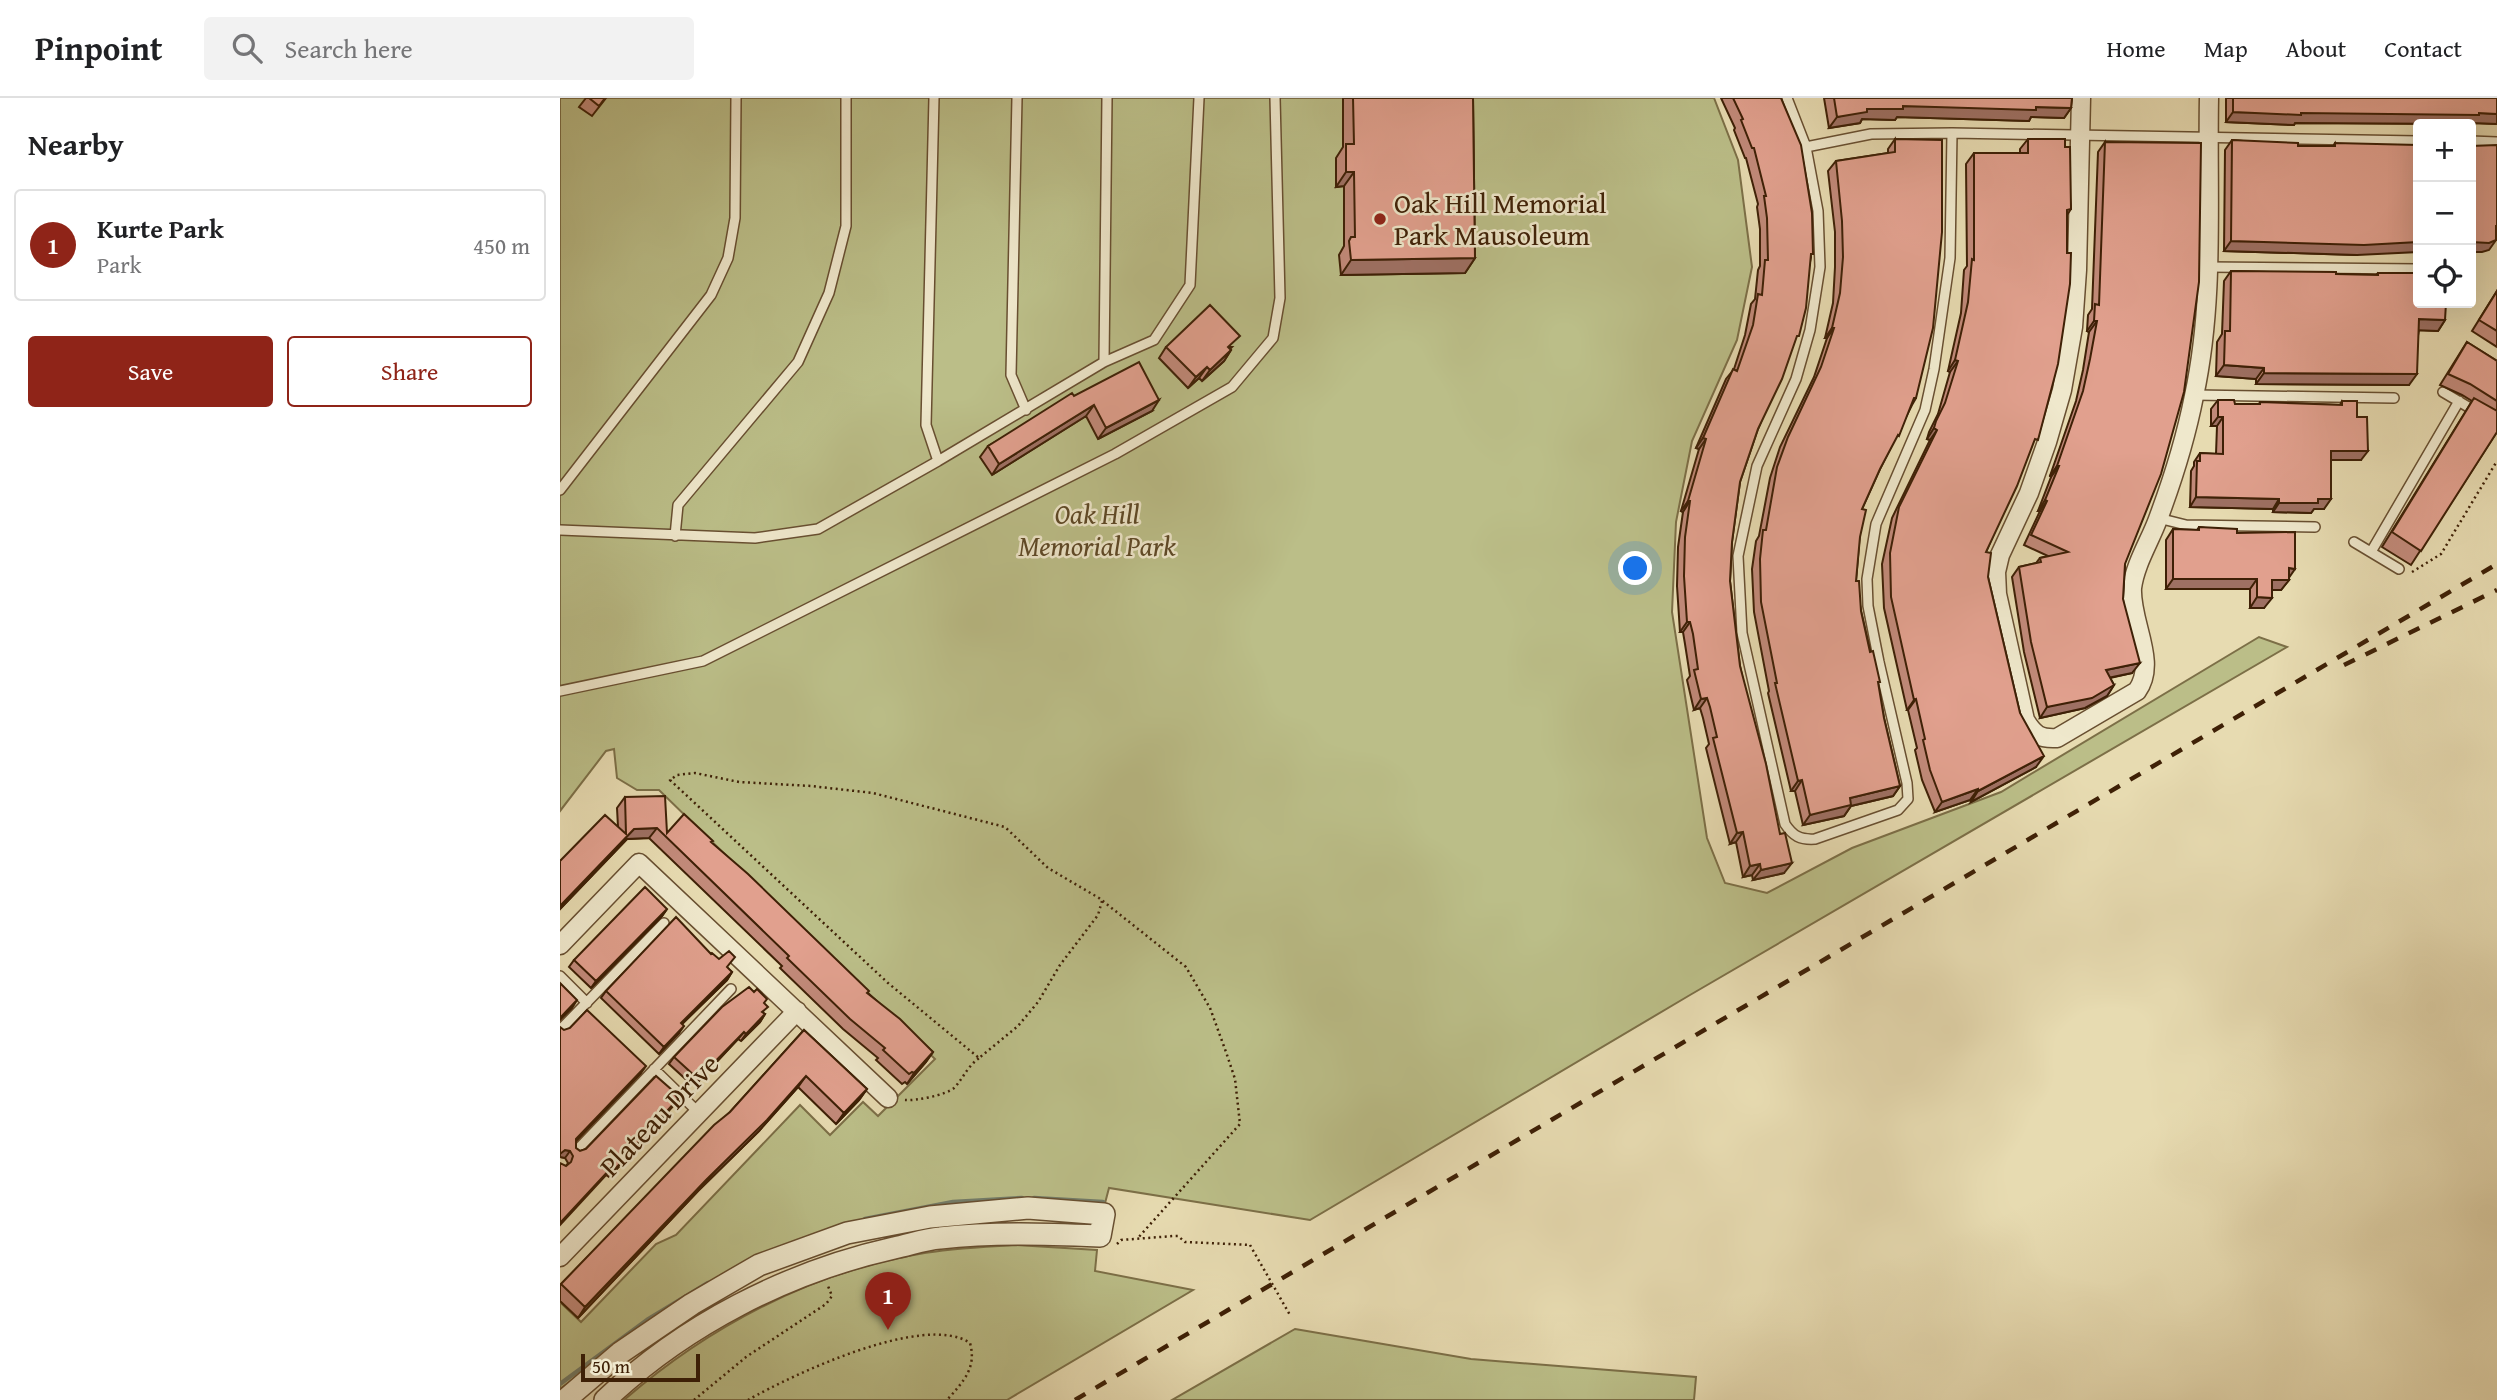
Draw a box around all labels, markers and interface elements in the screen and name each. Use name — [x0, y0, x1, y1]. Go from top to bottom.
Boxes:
search box — [204, 17, 694, 80]
text: Pinpoint — [35, 24, 162, 72]
icon: search — [228, 29, 266, 67]
text: Search here — [284, 29, 413, 68]
text: Home — [2107, 31, 2166, 66]
text: Map — [2204, 31, 2248, 66]
text: About — [2286, 31, 2346, 66]
text: Contact — [2384, 31, 2462, 66]
map controls — [2413, 119, 2476, 308]
button: + — [2413, 119, 2476, 182]
text: Nearby — [28, 122, 124, 166]
place label: Oak Hill Memorial Park Mausoleum — [1394, 182, 1607, 255]
button: − — [2413, 182, 2476, 245]
text: Kurte Park — [97, 209, 224, 248]
marker: Oak Hill Memorial Park Mausoleum — [1372, 211, 1388, 227]
text: 1 — [47, 229, 59, 262]
text: 450 m — [473, 229, 530, 262]
button: locate — [2413, 245, 2476, 308]
text: Park — [97, 248, 141, 281]
button: Save — [28, 336, 273, 407]
button: Share — [287, 336, 532, 407]
park label: Oak Hill Memorial Park — [1018, 493, 1176, 566]
your location — [1618, 551, 1652, 585]
street label: Plateau Drive — [590, 1044, 728, 1185]
pin: 1 — [865, 1272, 911, 1330]
scale bar — [581, 1351, 700, 1383]
text: 50 m — [592, 1352, 630, 1380]

